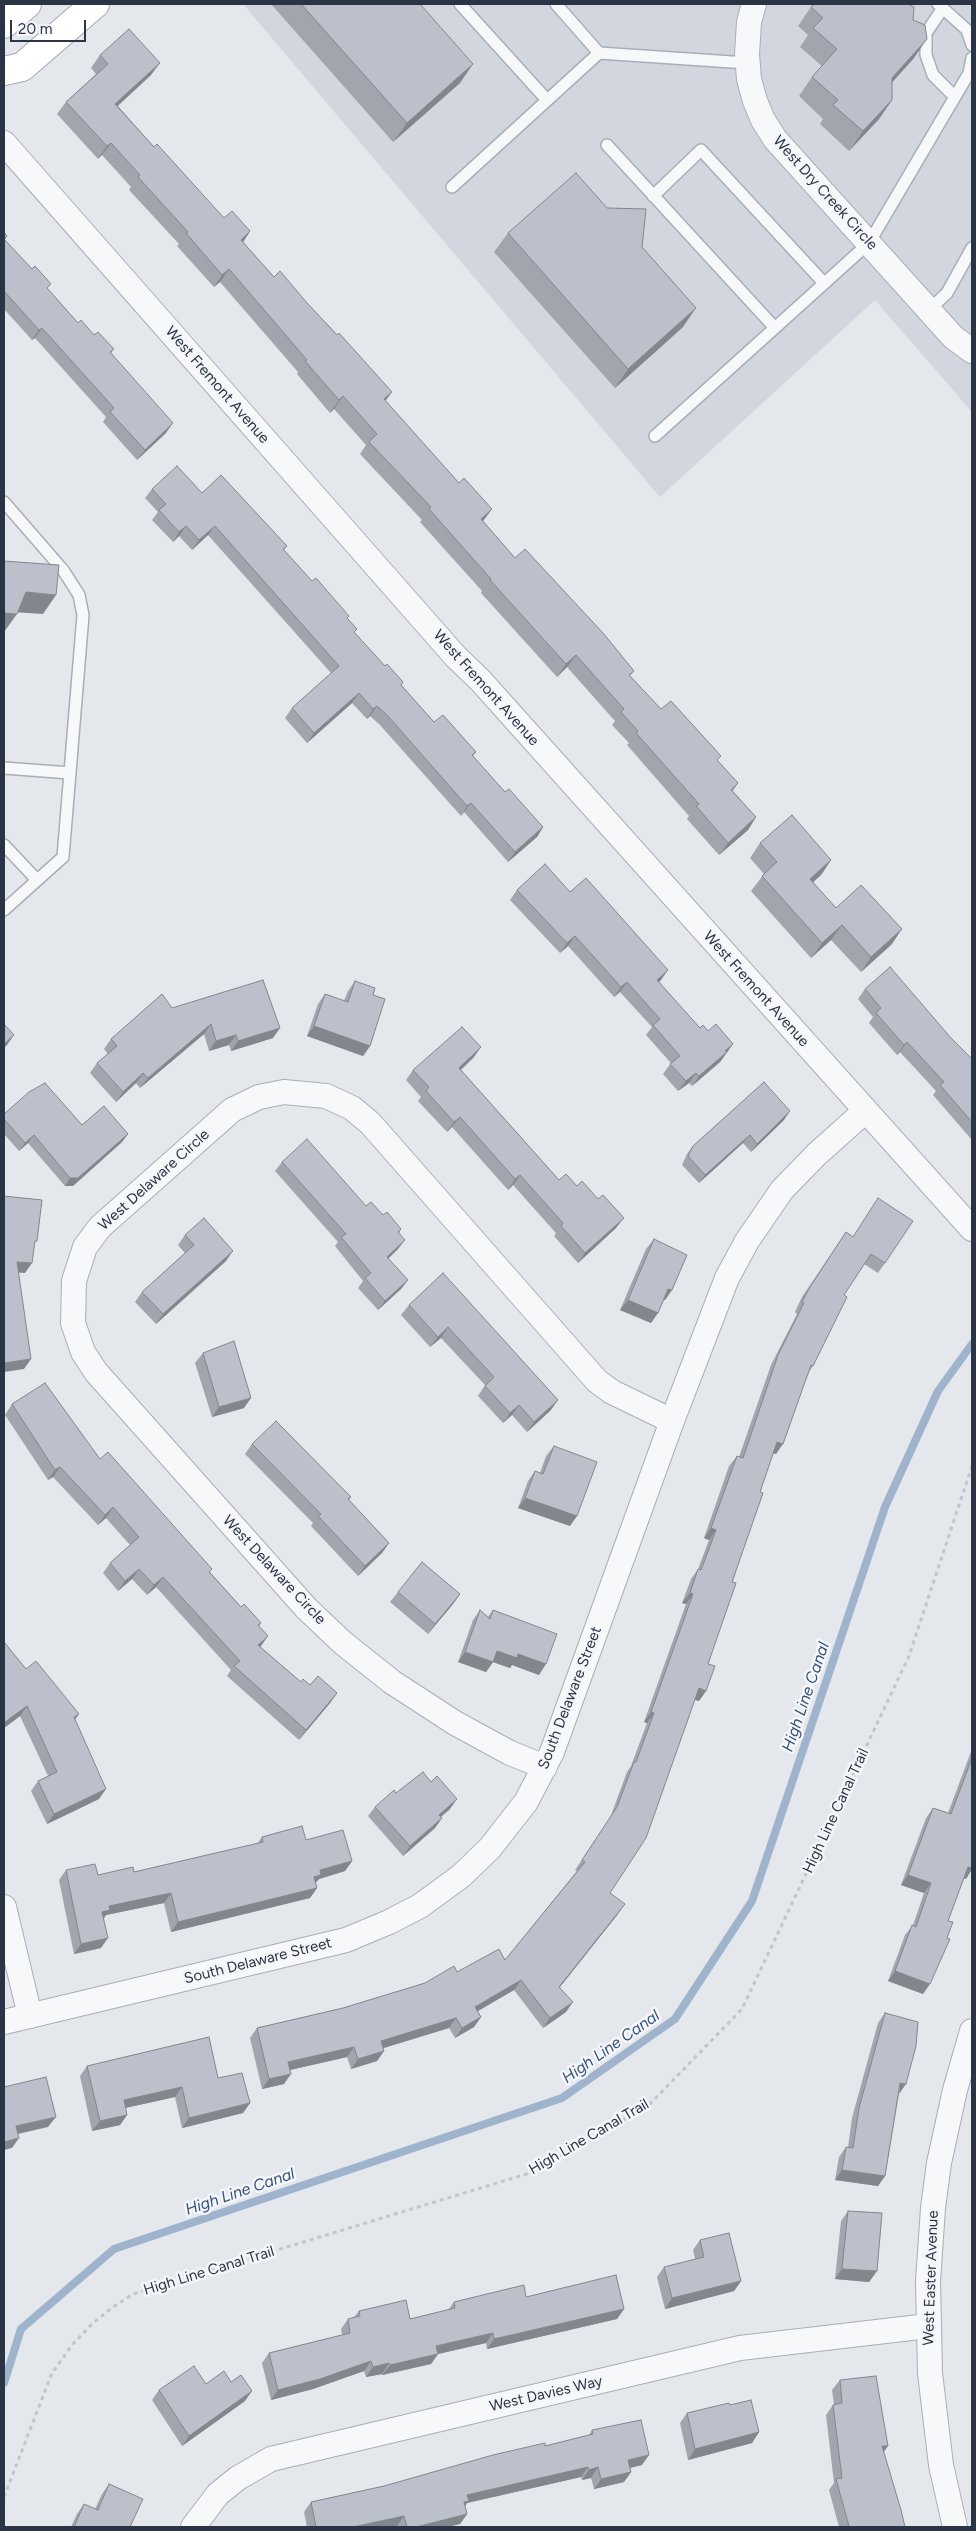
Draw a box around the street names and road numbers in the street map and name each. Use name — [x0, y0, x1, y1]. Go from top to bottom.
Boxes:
street label: West Dry Creek Circle — [769, 132, 881, 254]
street label: West Fremont Avenue — [161, 323, 273, 447]
street label: West Fremont Avenue — [429, 626, 543, 750]
street label: West Fremont Avenue — [699, 927, 813, 1051]
street label: West Delaware Circle — [95, 1126, 213, 1234]
street label: West Delaware Circle — [219, 1512, 329, 1628]
street label: South Delaware Street — [534, 1624, 606, 1772]
street label: High Line Canal Trail — [799, 1746, 873, 1876]
street label: South Delaware Street — [182, 1934, 334, 1988]
street label: High Line Canal Trail — [526, 2095, 652, 2179]
street label: West Easter Avenue — [920, 2210, 942, 2346]
street label: High Line Canal Trail — [141, 2243, 277, 2299]
street label: West Davies Way — [488, 2372, 604, 2416]

